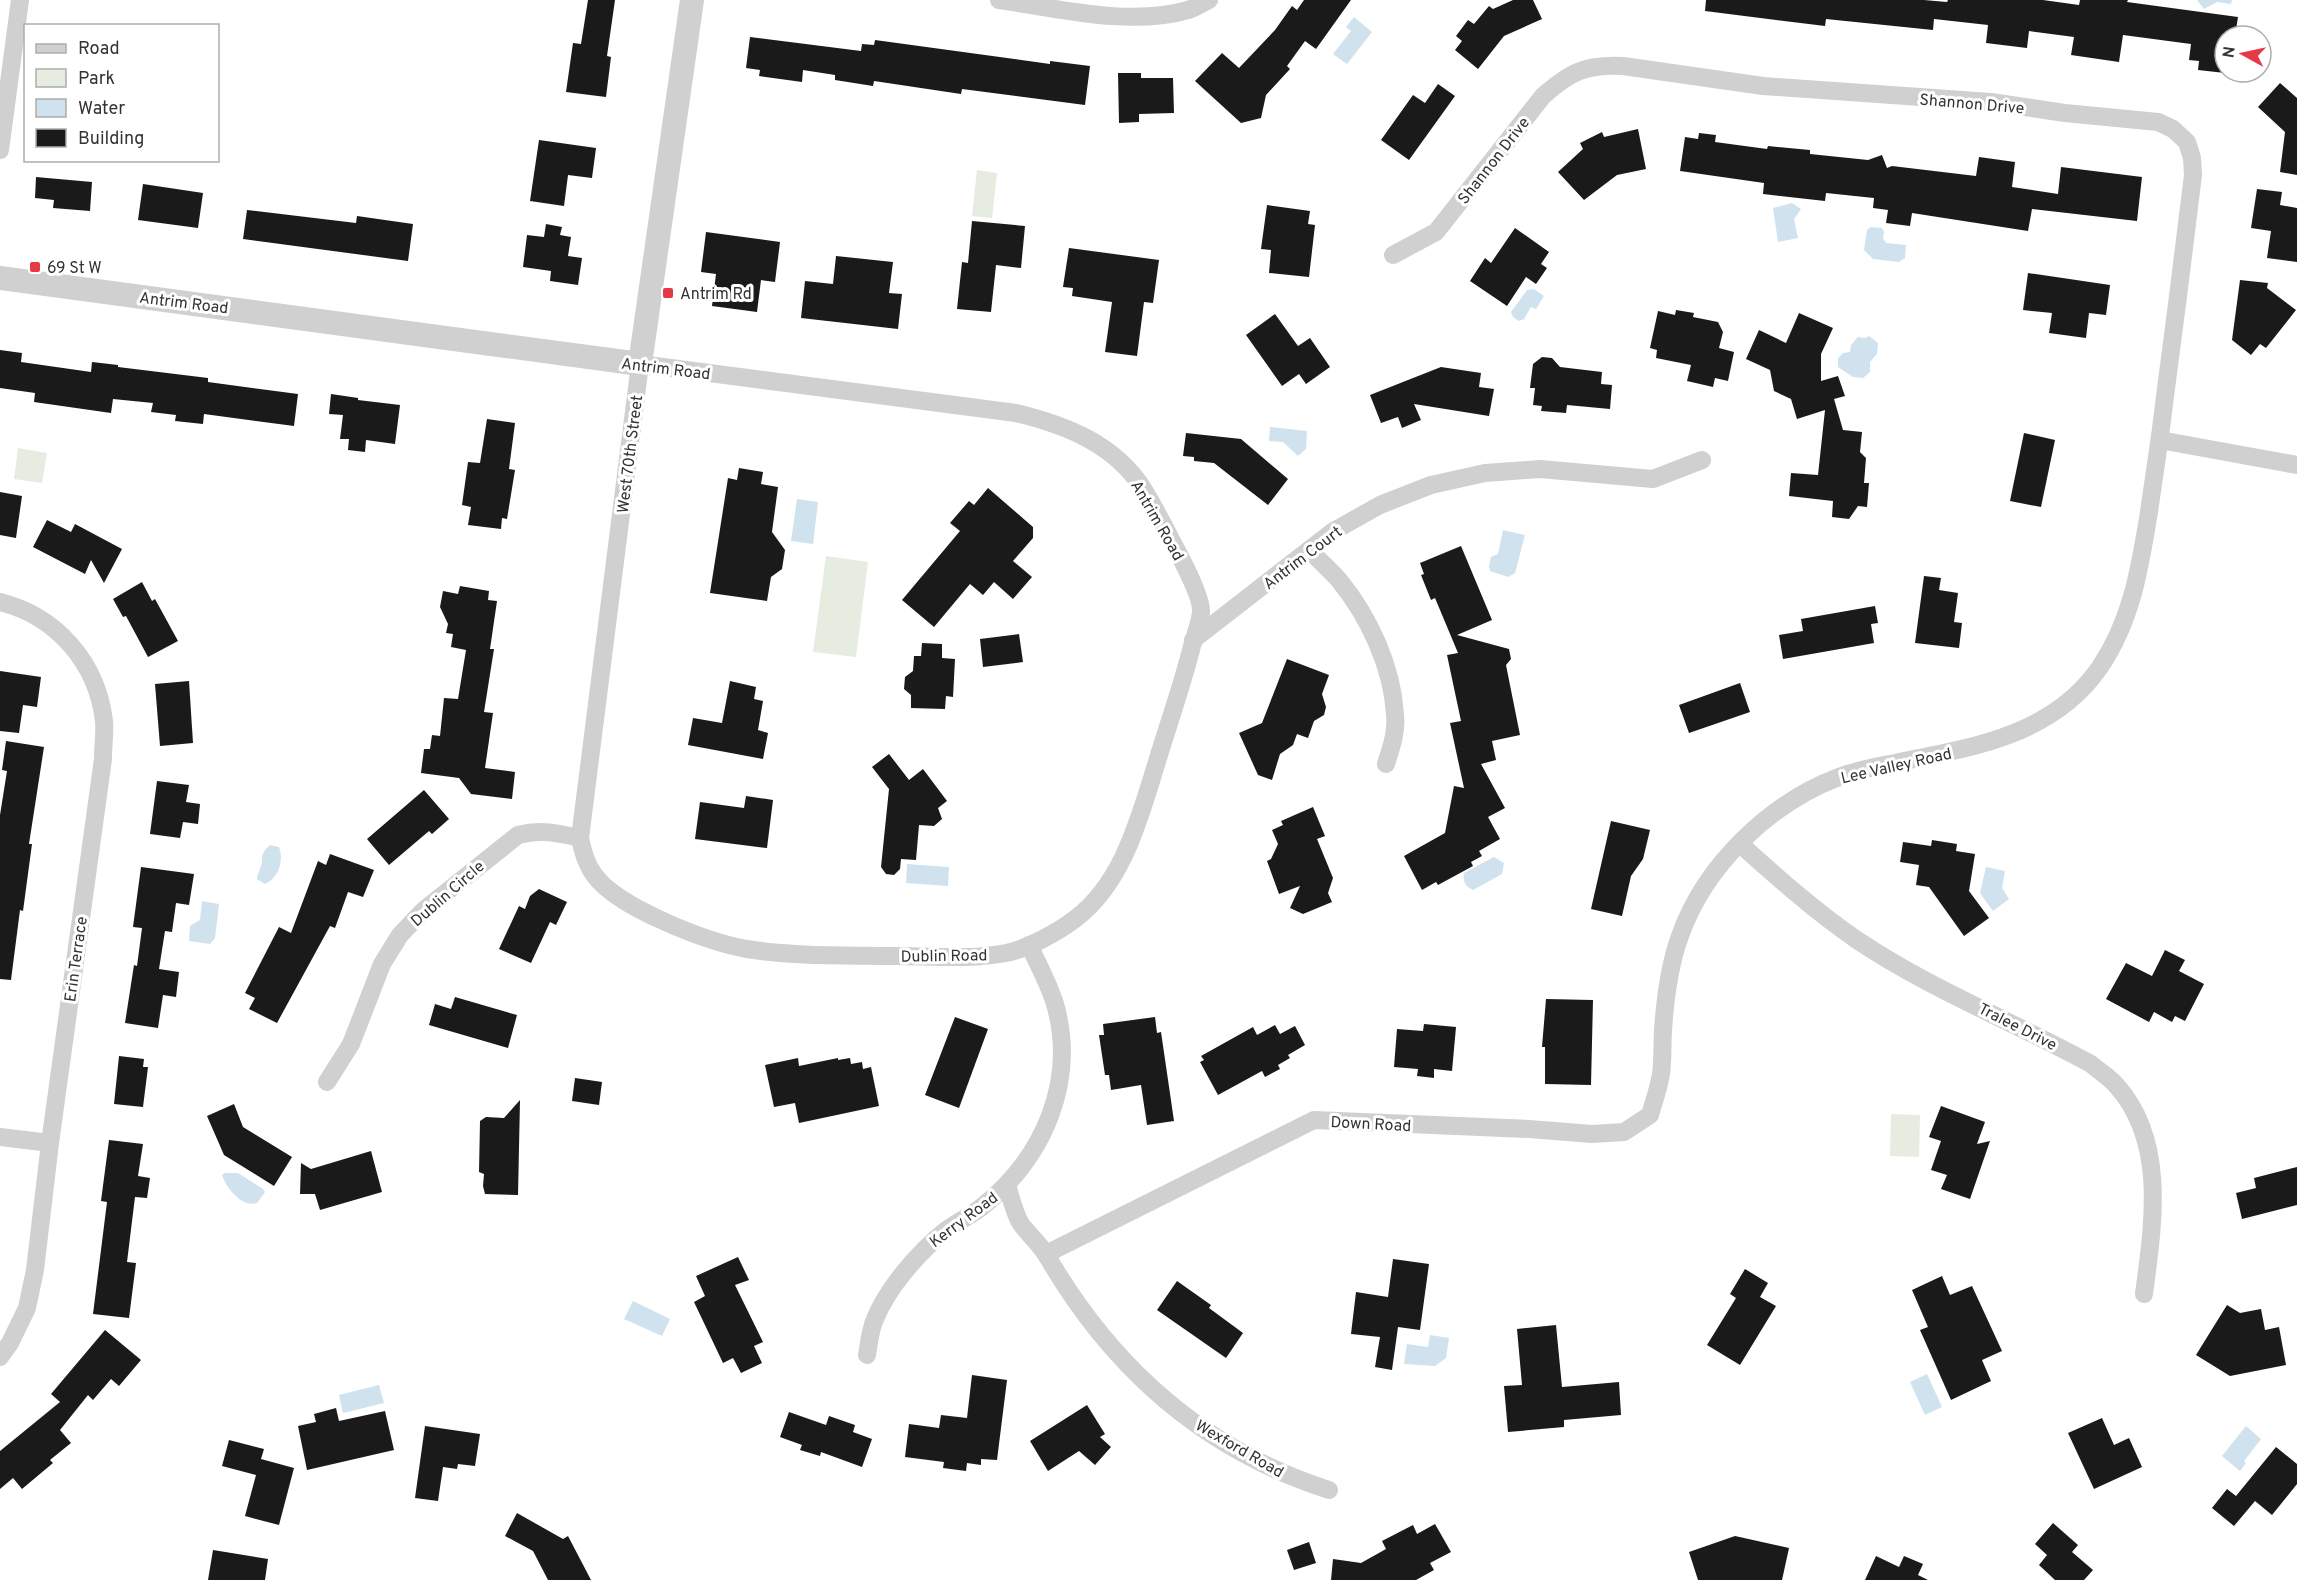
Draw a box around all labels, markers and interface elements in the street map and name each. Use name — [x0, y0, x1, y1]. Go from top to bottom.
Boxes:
legend — [24, 24, 219, 162]
north arrow — [2213, 24, 2273, 84]
text: Road — [78, 38, 120, 61]
text: N — [2219, 45, 2241, 59]
text: Park — [78, 68, 115, 91]
street label: Shannon Drive — [1919, 90, 2025, 120]
text: Water — [78, 98, 125, 121]
street label: Shannon Drive — [1454, 114, 1535, 209]
text: Building — [78, 128, 144, 151]
place label: 69 St W — [47, 259, 102, 279]
marker: 69 St W — [28, 260, 42, 274]
place label: Antrim Rd — [680, 285, 752, 305]
marker: Antrim Rd — [661, 286, 675, 300]
street label: Antrim Road — [138, 289, 229, 319]
street label: Antrim Road — [620, 355, 711, 385]
street label: West 70th Street — [614, 394, 648, 514]
street label: Antrim Road — [1125, 477, 1187, 565]
street label: Antrim Court — [1260, 522, 1347, 595]
street label: Lee Valley Road — [1839, 744, 1954, 789]
street label: Dublin Circle — [407, 857, 489, 932]
street label: Erin Terrace — [61, 915, 93, 1003]
street label: Dublin Road — [900, 946, 988, 968]
street label: Tralee Drive — [1974, 999, 2060, 1056]
street label: Down Road — [1330, 1113, 1412, 1137]
street label: Kerry Road — [926, 1188, 1002, 1253]
street label: Wexford Road — [1191, 1416, 1287, 1483]

